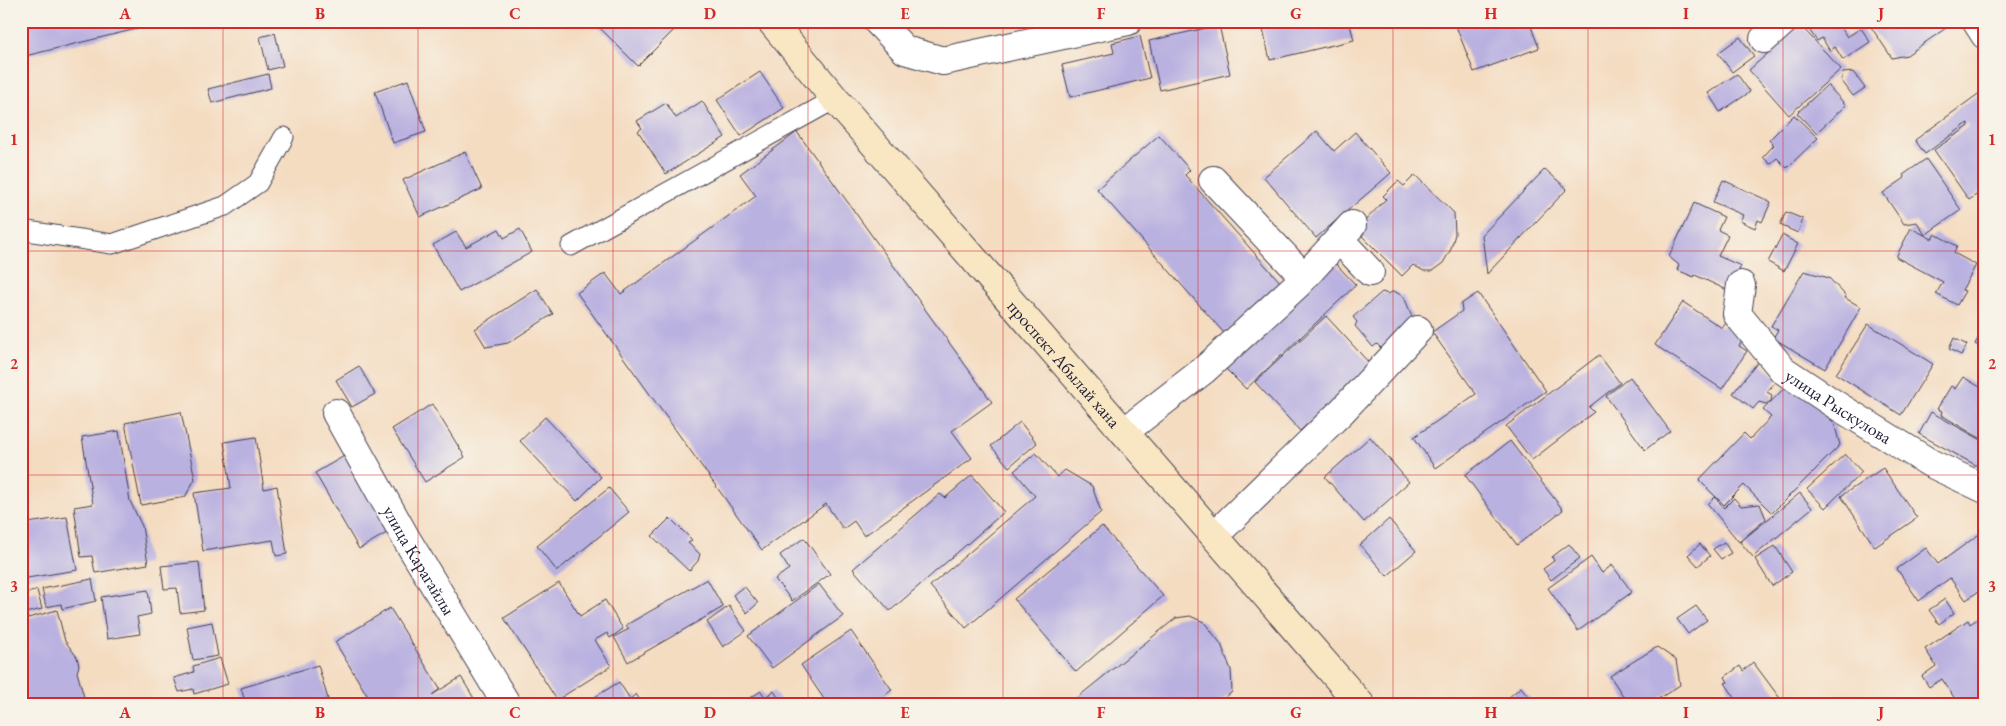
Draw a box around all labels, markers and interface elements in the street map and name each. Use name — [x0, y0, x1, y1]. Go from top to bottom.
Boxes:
text: A — [118, 3, 131, 24]
text: B — [315, 3, 325, 24]
text: C — [509, 3, 521, 24]
text: D — [704, 3, 716, 24]
text: E — [900, 3, 910, 24]
text: F — [1097, 3, 1106, 24]
text: G — [1290, 3, 1302, 24]
text: H — [1485, 3, 1498, 24]
text: I — [1683, 3, 1689, 24]
text: J — [1876, 3, 1884, 24]
text: 1 — [10, 129, 18, 150]
text: 1 — [1988, 129, 1996, 150]
street label: проспект Абылай хана — [1003, 295, 1127, 433]
text: 2 — [10, 353, 19, 374]
text: 2 — [1988, 353, 1997, 374]
street label: улица Рыскулова — [1781, 363, 1897, 449]
street label: улица Карагайлы — [378, 501, 461, 619]
text: 3 — [10, 576, 18, 597]
text: 3 — [1988, 576, 1996, 597]
text: A — [118, 702, 131, 723]
text: B — [315, 702, 325, 723]
text: C — [509, 702, 521, 723]
text: D — [704, 702, 716, 723]
text: E — [900, 702, 910, 723]
text: F — [1097, 702, 1106, 723]
text: G — [1290, 702, 1302, 723]
text: H — [1485, 702, 1498, 723]
text: I — [1683, 702, 1689, 723]
text: J — [1876, 702, 1884, 723]

